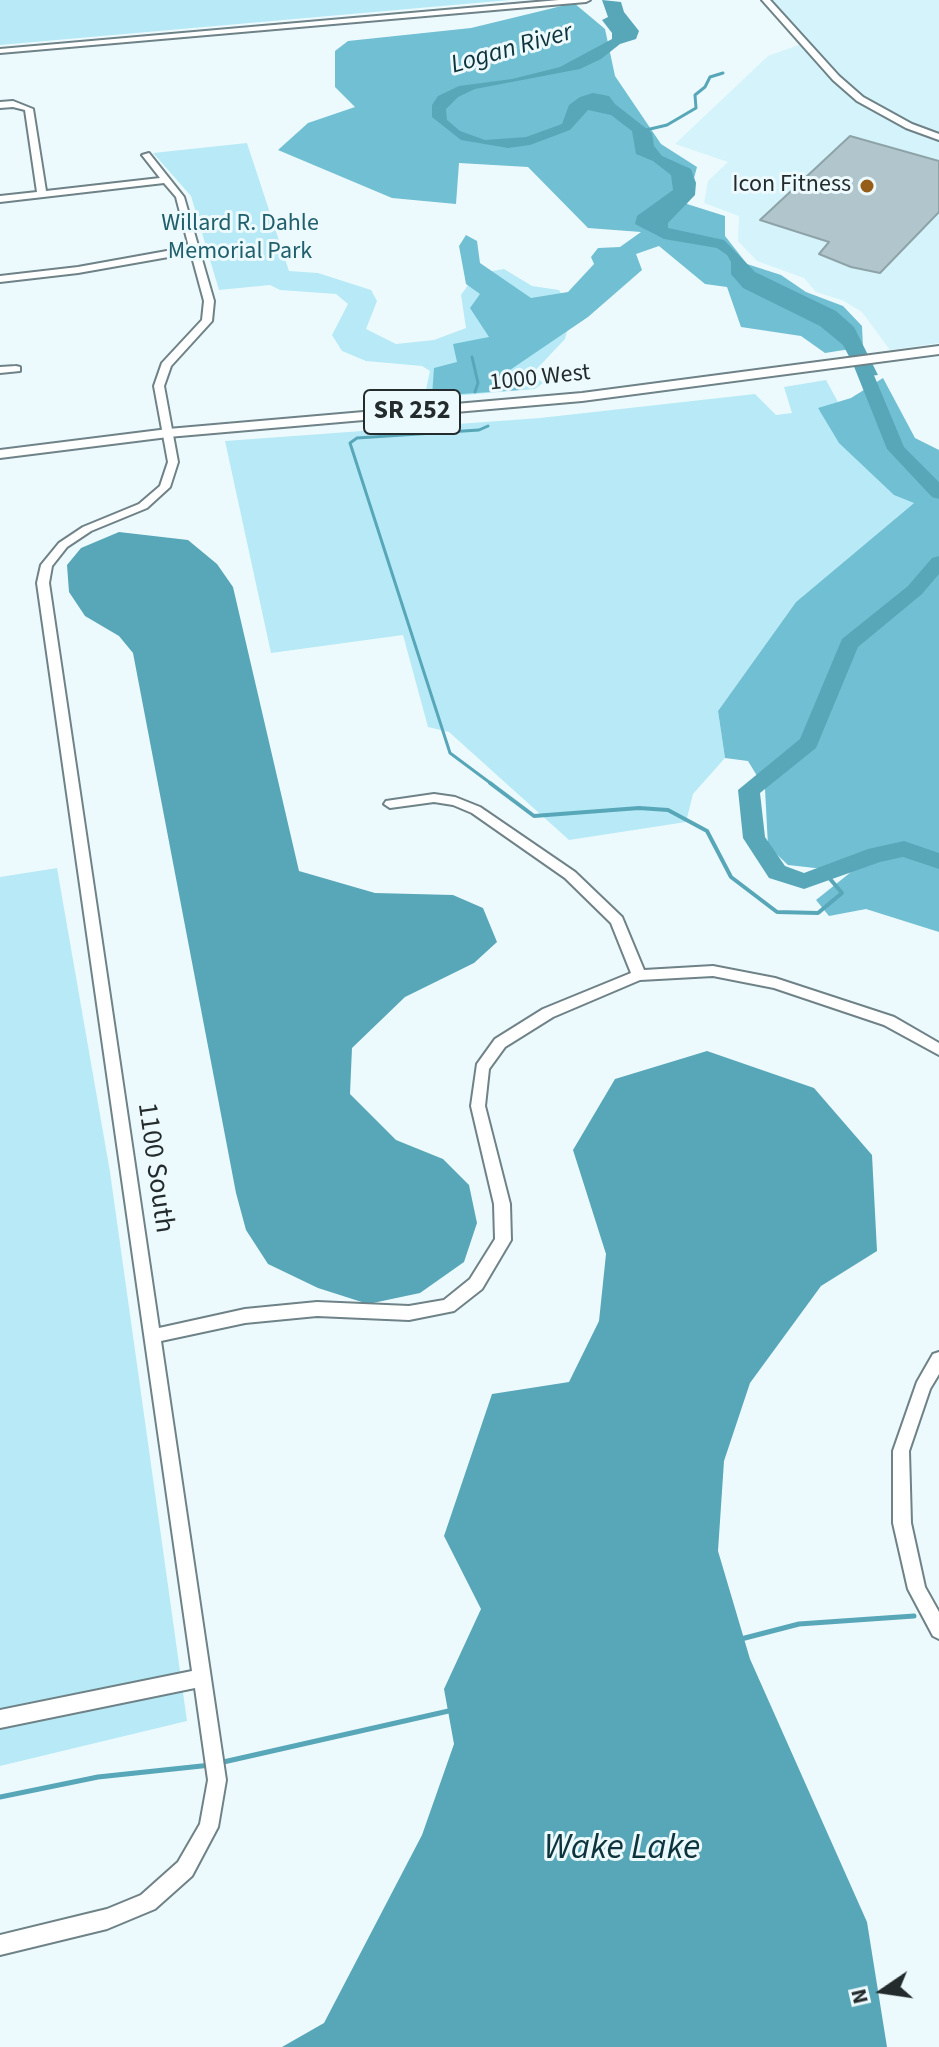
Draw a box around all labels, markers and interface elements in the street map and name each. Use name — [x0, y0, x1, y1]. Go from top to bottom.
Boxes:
water label: Logan River — [448, 18, 576, 82]
place label: Icon Fitness — [732, 172, 851, 200]
marker: Icon Fitness — [858, 177, 876, 195]
park label: Willard R. Dahle Memorial Park — [161, 211, 319, 267]
street label: 1000 West — [488, 359, 592, 399]
road number: SR 252 — [364, 390, 460, 434]
street label: 1100 South — [128, 1101, 180, 1235]
water label: Wake Lake — [544, 1828, 700, 1872]
north arrow — [843, 1951, 923, 2031]
text: N — [842, 1986, 877, 2007]

